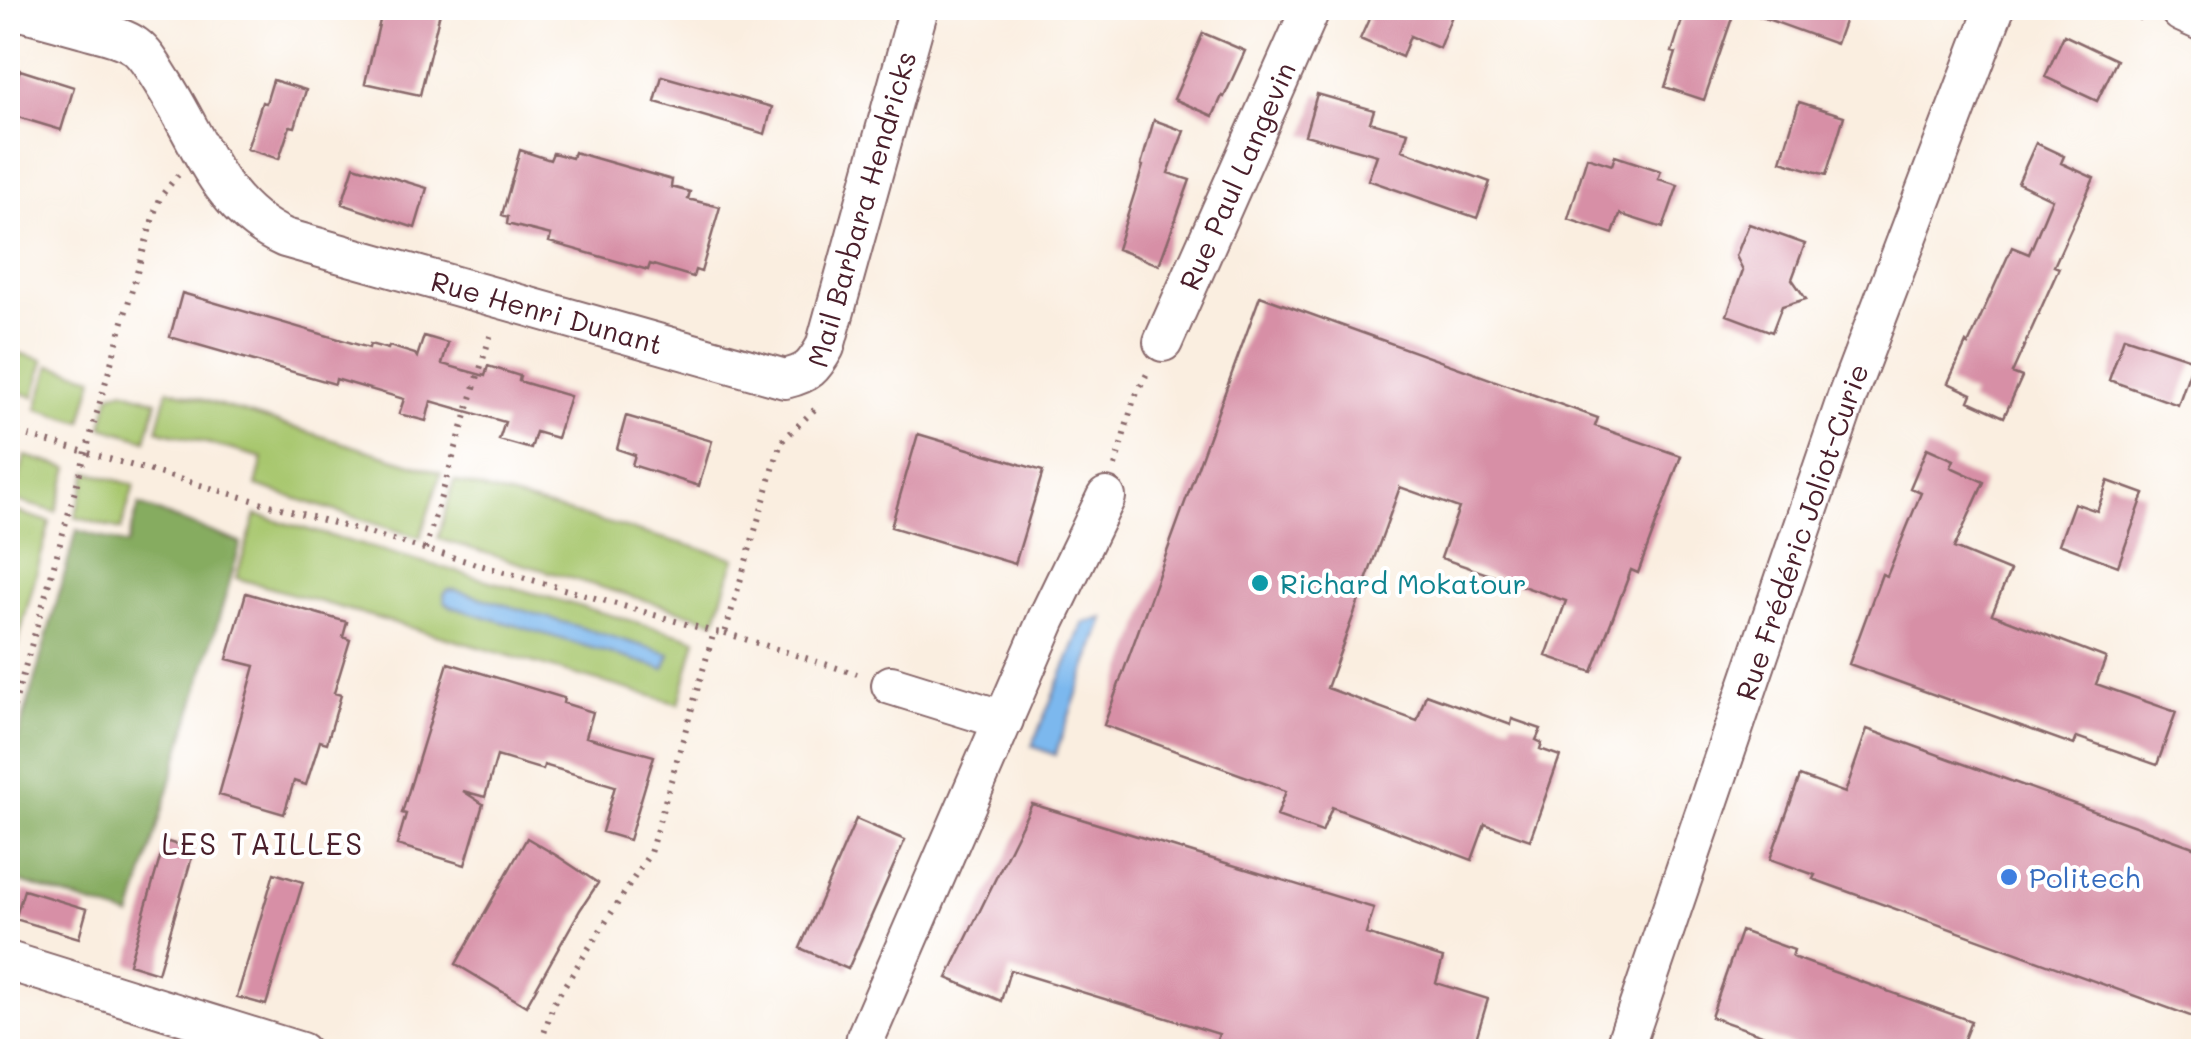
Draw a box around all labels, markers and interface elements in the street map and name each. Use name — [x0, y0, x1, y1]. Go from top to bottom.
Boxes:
street label: Mail Barbara Hendricks — [799, 47, 923, 371]
street label: Rue Paul Langevin — [1171, 56, 1303, 295]
street label: Rue Henri Dunant — [427, 262, 667, 362]
street label: Rue Frédéric Joliot-Curie — [1727, 358, 1876, 705]
place label: Richard Mokatour — [1280, 565, 1527, 601]
marker: Richard Mokatour — [1249, 572, 1271, 594]
district label: LES TAILLES — [161, 823, 365, 863]
place label: Politech — [2029, 859, 2140, 895]
marker: Politech — [1998, 866, 2020, 888]

